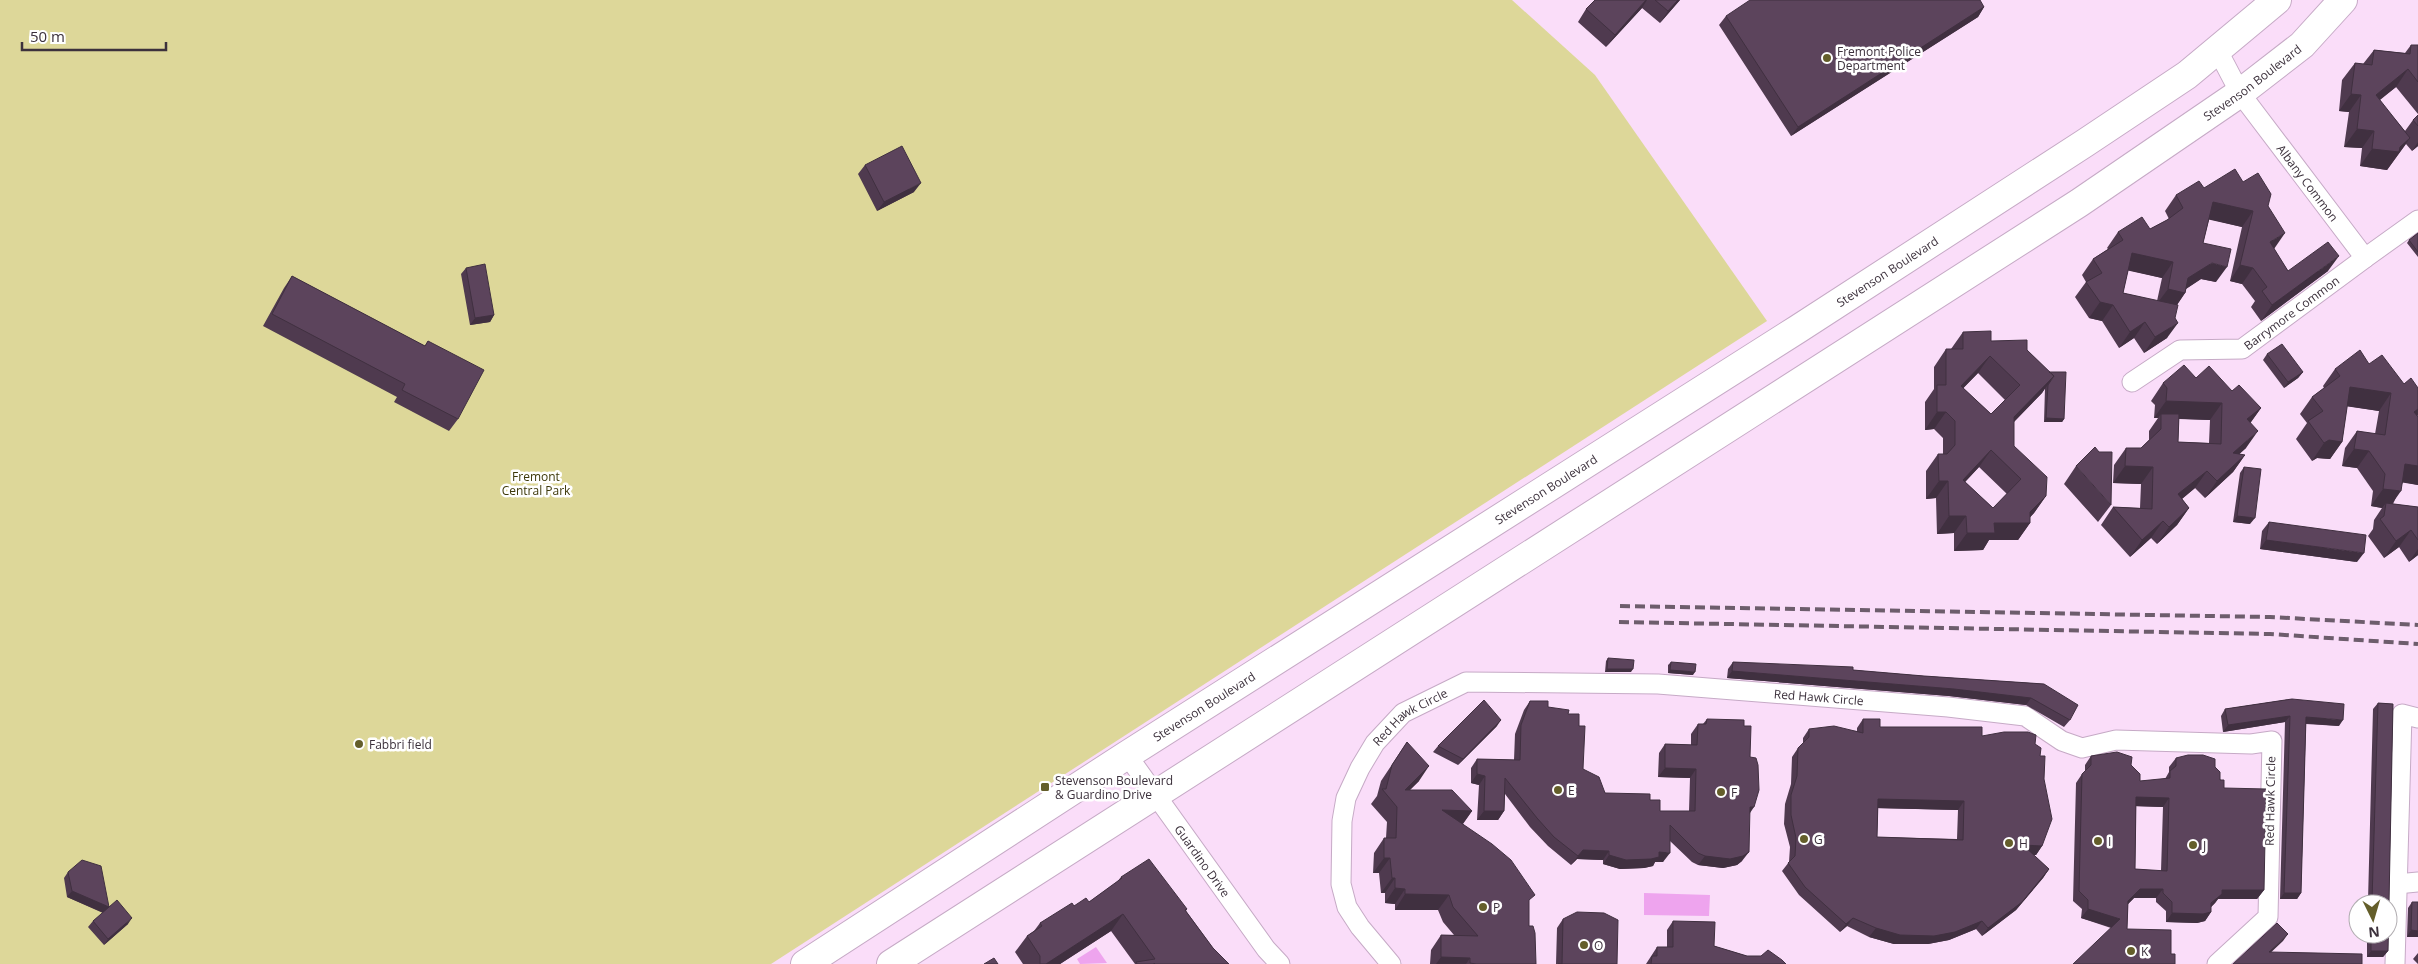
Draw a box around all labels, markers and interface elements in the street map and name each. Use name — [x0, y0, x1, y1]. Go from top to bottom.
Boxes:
scale bar — [22, 20, 166, 52]
text: 50 m — [30, 26, 65, 46]
street label: Stevenson Boulevard — [2200, 40, 2305, 124]
place label: Fremont Police Department — [1837, 43, 1921, 74]
marker: Fremont Police Department — [1821, 52, 1833, 64]
street label: Albany Common — [2273, 141, 2343, 225]
street label: Stevenson Boulevard — [1833, 232, 1941, 310]
street label: Barrymore Common — [2240, 272, 2343, 354]
street label: Stevenson Boulevard — [1491, 450, 1600, 528]
park label: Fremont Central Park — [502, 468, 571, 499]
street label: Stevenson Boulevard — [1149, 667, 1258, 745]
street label: Red Hawk Circle — [1368, 684, 1450, 749]
street label: Red Hawk Circle — [1773, 685, 1864, 709]
place label: Fabbri field — [369, 736, 432, 753]
marker: Fabbri field — [353, 738, 365, 750]
street label: Red Hawk Circle — [2261, 756, 2279, 846]
place label: Stevenson Boulevard & Guardino Drive — [1055, 772, 1173, 803]
marker: Stevenson Boulevard & Guardino Drive — [1039, 781, 1051, 793]
place label: E — [1568, 782, 1575, 799]
marker: E — [1552, 784, 1564, 796]
place label: F — [1731, 784, 1737, 801]
marker: F — [1715, 786, 1727, 798]
street label: Guardino Drive — [1171, 821, 1235, 900]
place label: G — [1814, 831, 1823, 848]
marker: G — [1798, 833, 1810, 845]
place label: I — [2108, 833, 2111, 850]
place label: H — [2019, 835, 2028, 852]
marker: I — [2092, 835, 2104, 847]
marker: H — [2003, 837, 2015, 849]
place label: J — [2202, 837, 2206, 854]
marker: J — [2187, 839, 2199, 851]
north arrow — [2348, 894, 2398, 944]
place label: P — [1493, 899, 1500, 916]
marker: P — [1477, 901, 1489, 913]
text: N — [2368, 922, 2381, 942]
place label: O — [1594, 937, 1603, 954]
marker: O — [1578, 939, 1590, 951]
place label: K — [2141, 943, 2149, 960]
marker: K — [2125, 945, 2137, 957]

